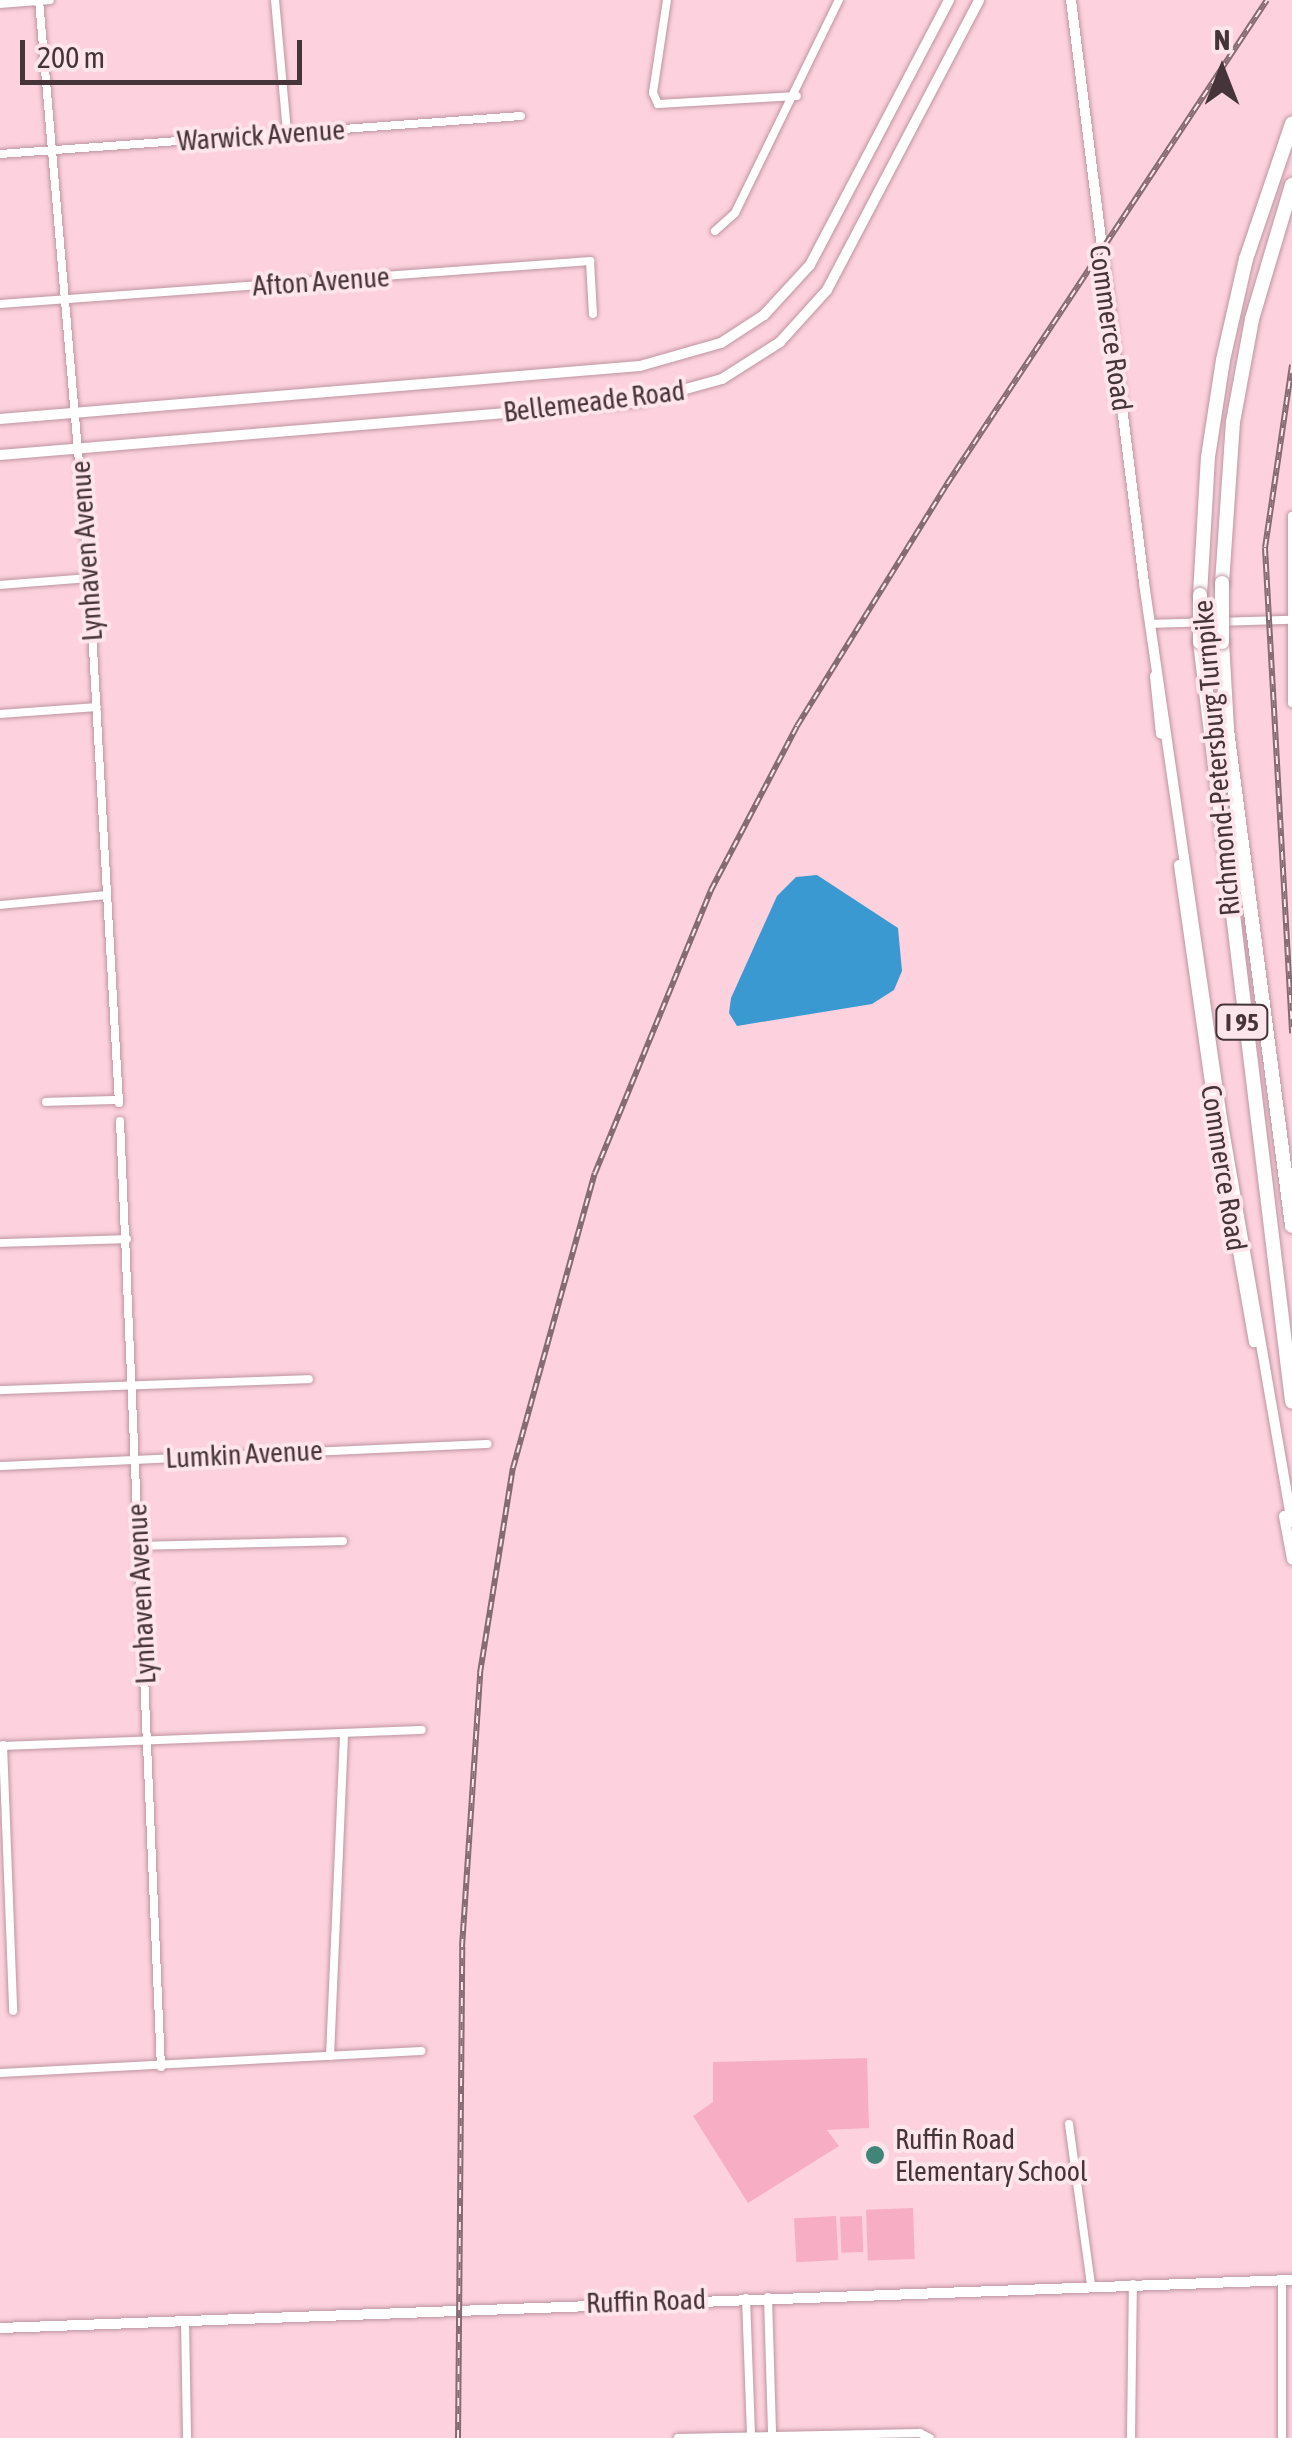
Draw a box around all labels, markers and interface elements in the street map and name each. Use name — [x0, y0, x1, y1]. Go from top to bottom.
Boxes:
scale bar — [25, 20, 308, 82]
north arrow — [1172, 20, 1272, 120]
text: N — [1214, 24, 1230, 56]
text: 200 m — [37, 40, 105, 74]
street label: Warwick Avenue — [176, 112, 346, 158]
street label: Commerce Road — [1083, 243, 1139, 413]
street label: Afton Avenue — [251, 259, 391, 303]
street label: Bellemeade Road — [501, 373, 687, 429]
street label: Lynhaven Avenue — [63, 460, 109, 642]
street label: Richmond-Petersburg Turnpike — [1185, 599, 1247, 917]
road number: I 95 — [1214, 1002, 1270, 1042]
street label: Commerce Road — [1194, 1083, 1254, 1253]
street label: Lumkin Avenue — [165, 1433, 323, 1475]
street label: Lynhaven Avenue — [119, 1503, 163, 1685]
place label: Ruffin Road Elementary School — [895, 2122, 1087, 2188]
marker: Ruffin Road Elementary School — [864, 2144, 886, 2166]
street label: Ruffin Road — [585, 2282, 707, 2320]

